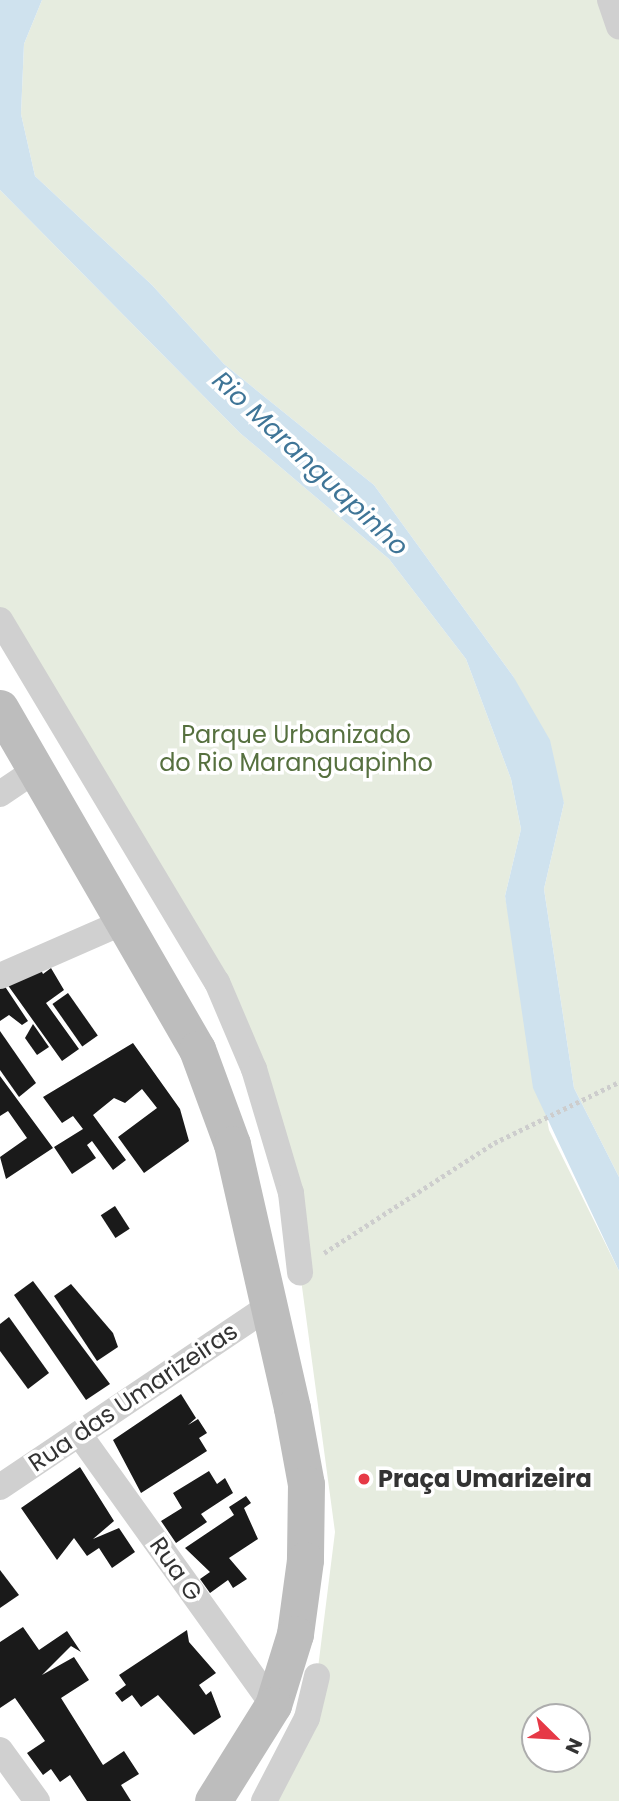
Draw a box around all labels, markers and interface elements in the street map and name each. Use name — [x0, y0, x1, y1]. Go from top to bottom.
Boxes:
water label: Rio Maranguapinho — [206, 365, 414, 563]
park label: Parque Urbanizado do Rio Maranguapinho — [159, 721, 433, 777]
street label: Rua das Umarizeiras — [23, 1316, 243, 1478]
place label: Praça Umarizeira — [378, 1465, 592, 1493]
marker: Praça Umarizeira — [356, 1471, 372, 1487]
street label: Rua G — [144, 1532, 208, 1606]
north arrow — [521, 1703, 591, 1773]
text: N — [559, 1734, 589, 1758]

